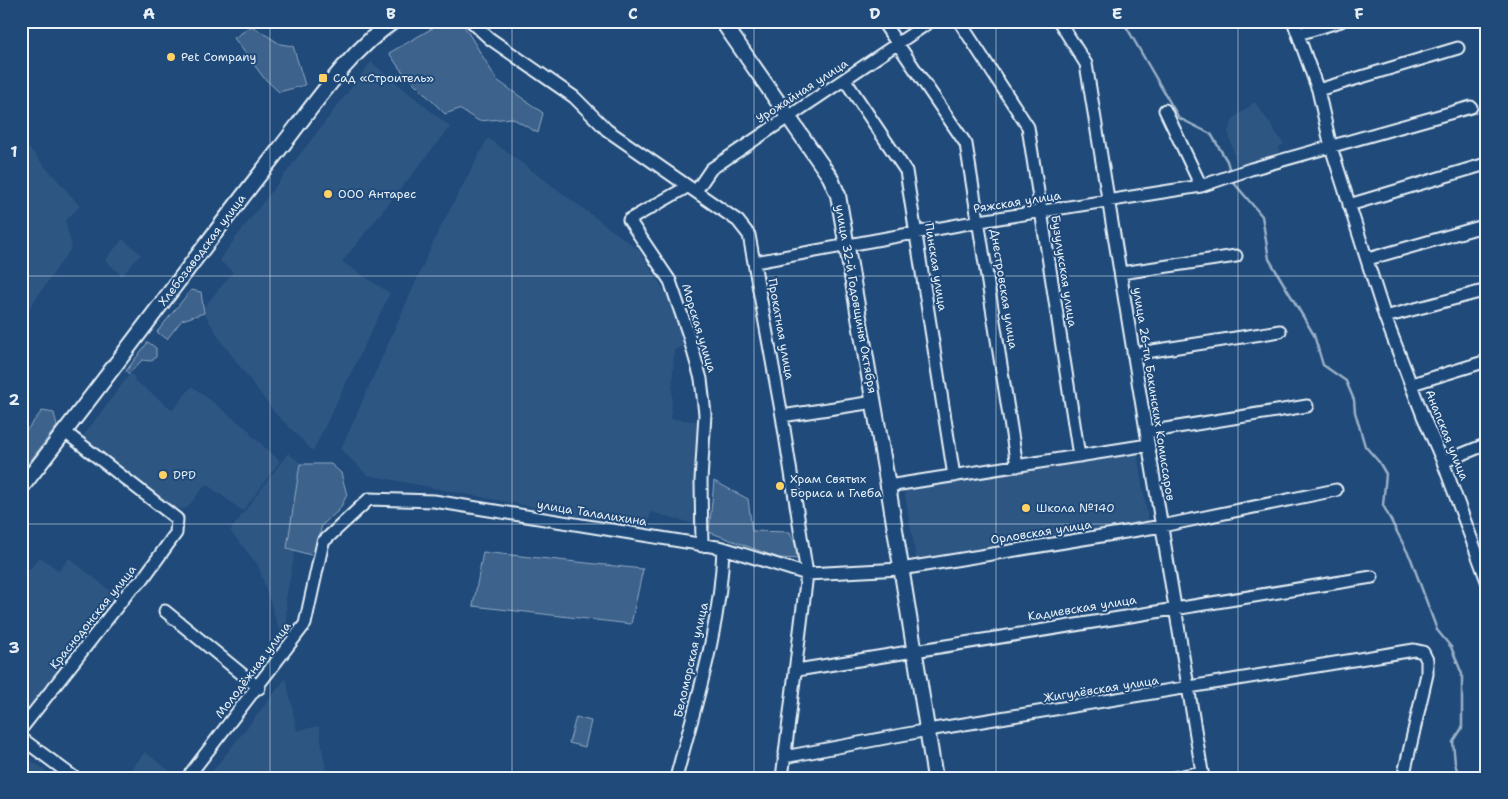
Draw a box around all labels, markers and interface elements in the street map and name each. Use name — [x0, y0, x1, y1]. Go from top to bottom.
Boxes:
text: A — [143, 3, 155, 24]
text: B — [386, 3, 396, 24]
text: C — [628, 3, 638, 24]
text: D — [869, 3, 881, 24]
text: E — [1112, 3, 1122, 24]
text: F — [1354, 3, 1364, 24]
place label: Pet Company — [181, 49, 257, 65]
marker: Pet Company — [165, 51, 177, 63]
street label: Урожайная улица — [753, 55, 852, 127]
place label: Сад «Строитель» — [333, 70, 434, 86]
marker: Сад «Строитель» — [317, 72, 329, 84]
text: 1 — [10, 141, 18, 162]
place label: ООО Антарес — [338, 186, 416, 202]
street label: Ряжская улица — [972, 187, 1063, 217]
marker: ООО Антарес — [322, 188, 334, 200]
street label: Хлебозаводская улица — [155, 190, 250, 309]
street label: улица 32-й Годовщины Октября — [831, 203, 881, 395]
street label: Бузулукская улица — [1047, 214, 1081, 329]
street label: Пинская улица — [921, 222, 951, 313]
street label: Днестровская улица — [987, 228, 1021, 351]
street label: Прокатная улица — [764, 277, 798, 381]
street label: Морская улица — [678, 282, 720, 375]
street label: улица 26-ти Бакинских Комиссаров — [1129, 286, 1179, 502]
street label: Анапская улица — [1422, 387, 1473, 483]
text: 2 — [8, 389, 20, 410]
place label: DPD — [173, 467, 196, 483]
marker: DPD — [157, 469, 169, 481]
place label: Храм Святых Бориса и Глеба — [790, 471, 882, 501]
marker: Храм Святых Бориса и Глеба — [774, 480, 786, 492]
street label: улица Талалихина — [536, 496, 649, 530]
place label: Школа №140 — [1036, 500, 1115, 516]
marker: Школа №140 — [1020, 502, 1032, 514]
street label: Орловская улица — [989, 516, 1093, 548]
street label: Краснодонская улица — [46, 561, 140, 672]
street label: Кадиевская улица — [1027, 591, 1138, 624]
street label: Беломорская улица — [670, 600, 712, 719]
street label: Молодёжная улица — [211, 618, 295, 721]
text: 3 — [8, 637, 20, 658]
street label: Жигулёвская улица — [1042, 672, 1160, 706]

